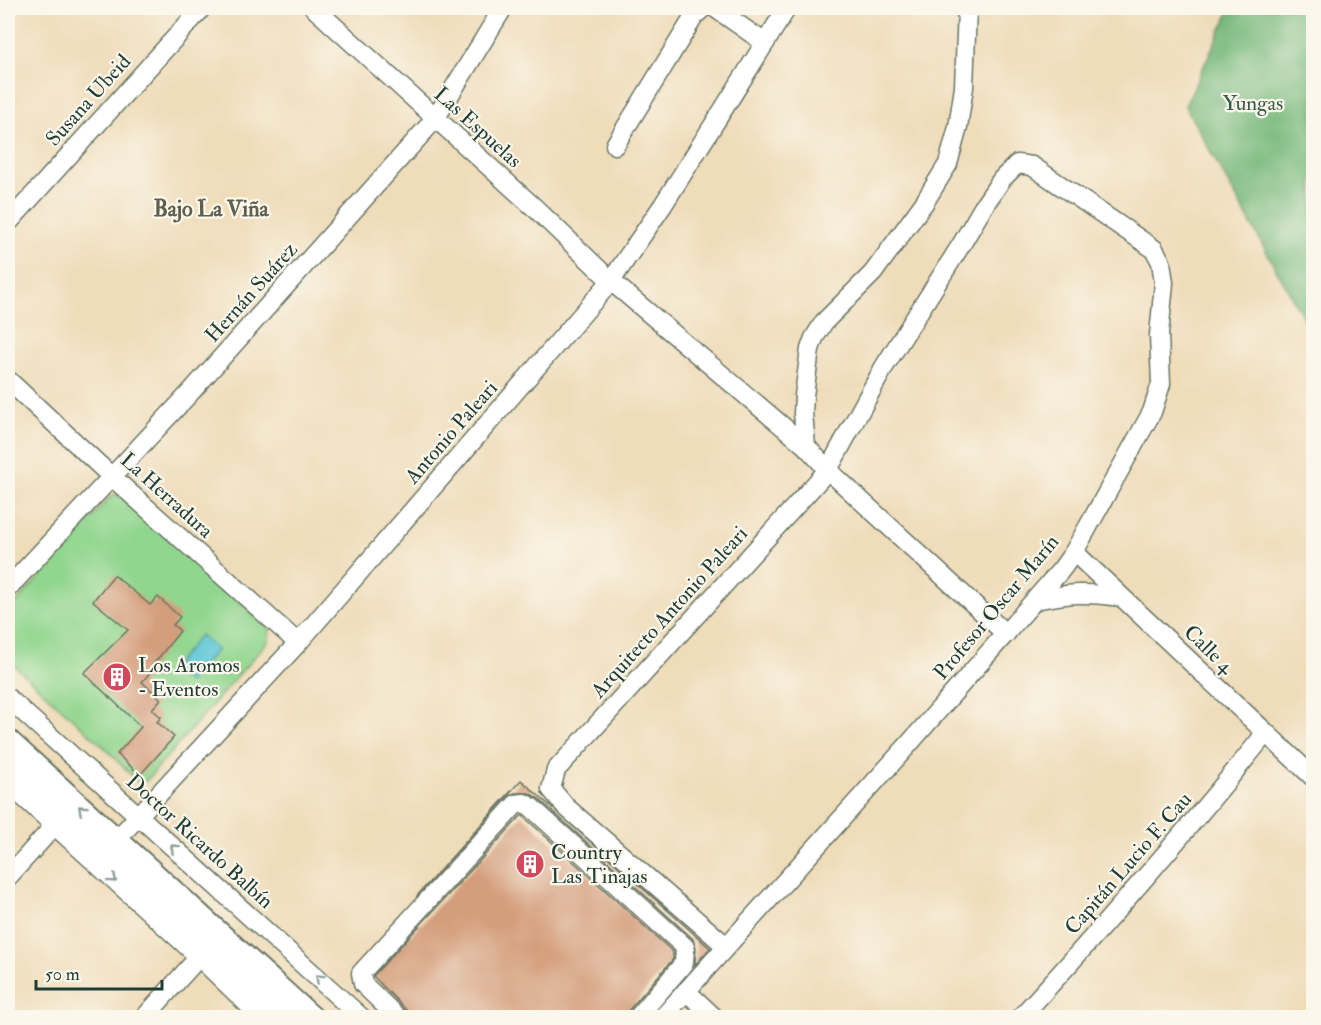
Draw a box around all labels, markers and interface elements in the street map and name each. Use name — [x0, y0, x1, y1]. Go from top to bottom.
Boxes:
street label: Susana Ubeid — [40, 48, 137, 152]
street label: Las Espuelas — [428, 81, 527, 174]
park label: Yungas — [1223, 90, 1283, 117]
district label: Bajo La Viña — [153, 195, 270, 223]
street label: Hernán Suárez — [199, 236, 304, 348]
street label: Antonio Paleari — [398, 375, 504, 490]
street label: La Herradura — [115, 447, 219, 544]
street label: Arquitecto Antonio Paleari — [584, 520, 754, 705]
street label: Profesor Oscar Marín — [928, 529, 1065, 686]
street label: Calle 4 — [1178, 619, 1241, 681]
place label: Los Aromos - Eventos — [138, 652, 240, 703]
building icon: Los Aromos - Eventos — [101, 661, 133, 693]
street label: Doctor Ricardo Balbín — [120, 768, 279, 915]
street label: Capitán Lucio F. Cau — [1059, 786, 1198, 940]
one-way arrow — [79, 805, 89, 816]
place label: Country Las Tinajas — [551, 839, 648, 890]
one-way arrow — [170, 844, 180, 855]
building icon: Country Las Tinajas — [514, 848, 546, 880]
one-way arrow — [106, 872, 117, 883]
scale bar — [36, 953, 162, 991]
text: 50 m — [45, 963, 80, 986]
one-way arrow — [315, 974, 326, 985]

